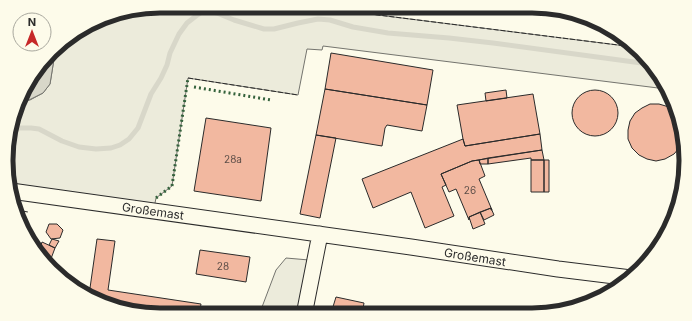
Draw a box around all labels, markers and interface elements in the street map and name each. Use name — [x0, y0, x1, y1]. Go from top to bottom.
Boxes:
north arrow — [12, 12, 52, 52]
text: N — [28, 15, 36, 29]
house number: 28a — [224, 153, 242, 165]
house number: 26 — [464, 184, 476, 196]
street label: Großemast — [121, 199, 185, 223]
street label: Großemast — [443, 245, 507, 269]
house number: 28 — [217, 260, 229, 272]

